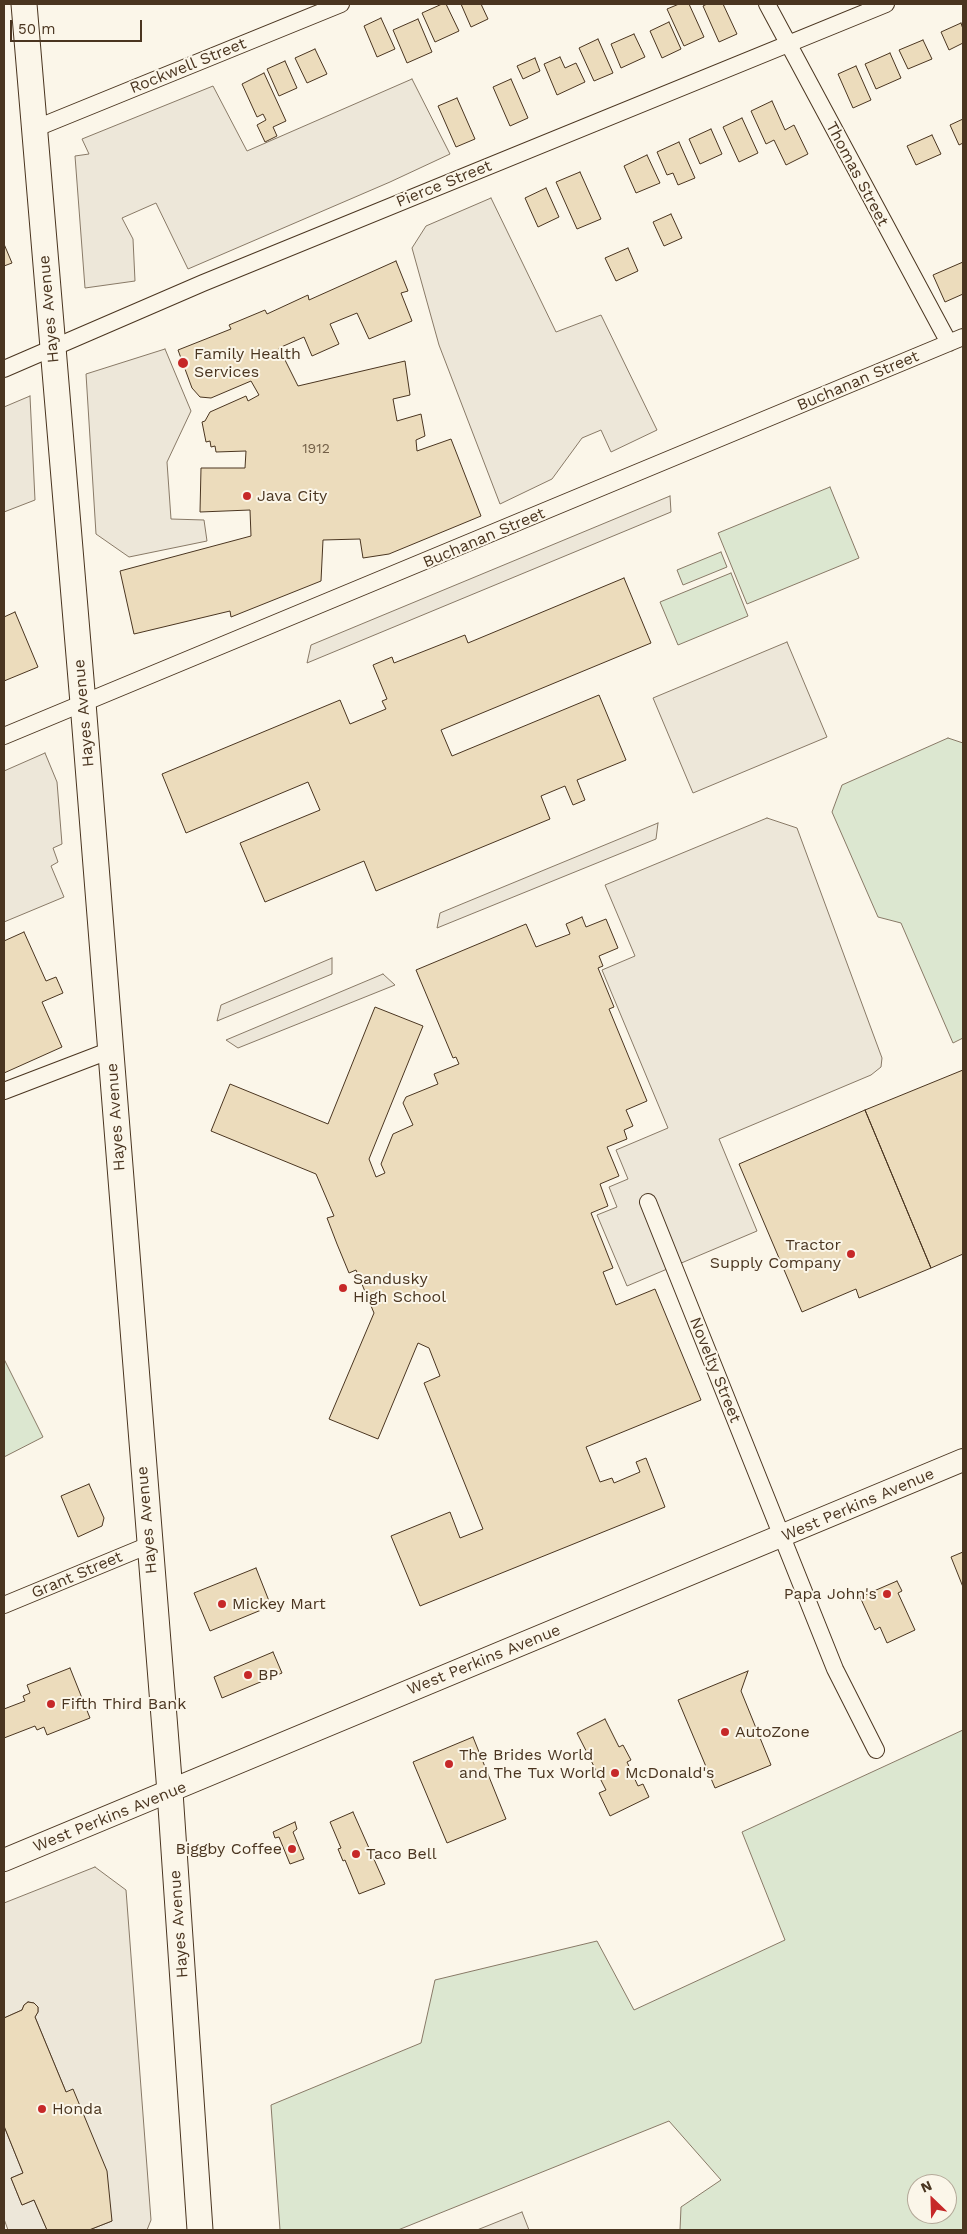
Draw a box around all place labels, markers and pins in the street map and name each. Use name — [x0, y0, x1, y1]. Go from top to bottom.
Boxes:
place label: Family Health Services — [194, 344, 301, 382]
marker: Family Health Services — [176, 356, 190, 370]
place label: Java City — [257, 486, 327, 506]
marker: Java City — [241, 490, 253, 502]
place label: Tractor Supply Company — [710, 1235, 841, 1273]
marker: Tractor Supply Company — [845, 1248, 857, 1260]
place label: Sandusky High School — [353, 1269, 446, 1307]
marker: Sandusky High School — [337, 1282, 349, 1294]
place label: Papa John's — [784, 1584, 877, 1604]
marker: Papa John's — [881, 1588, 893, 1600]
place label: Mickey Mart — [232, 1594, 326, 1614]
marker: Mickey Mart — [216, 1598, 228, 1610]
place label: BP — [258, 1665, 278, 1685]
marker: BP — [242, 1669, 254, 1681]
place label: Fifth Third Bank — [61, 1694, 186, 1714]
marker: Fifth Third Bank — [45, 1698, 57, 1710]
place label: AutoZone — [735, 1722, 810, 1742]
marker: AutoZone — [719, 1726, 731, 1738]
place label: The Brides World and The Tux World — [459, 1745, 606, 1783]
marker: The Brides World and The Tux World — [443, 1758, 455, 1770]
place label: McDonald's — [625, 1763, 714, 1783]
marker: McDonald's — [609, 1767, 621, 1779]
place label: Biggby Coffee — [176, 1839, 282, 1859]
marker: Biggby Coffee — [286, 1843, 298, 1855]
place label: Taco Bell — [366, 1844, 437, 1864]
marker: Taco Bell — [350, 1848, 362, 1860]
place label: Honda — [52, 2099, 102, 2119]
marker: Honda — [36, 2103, 48, 2115]

